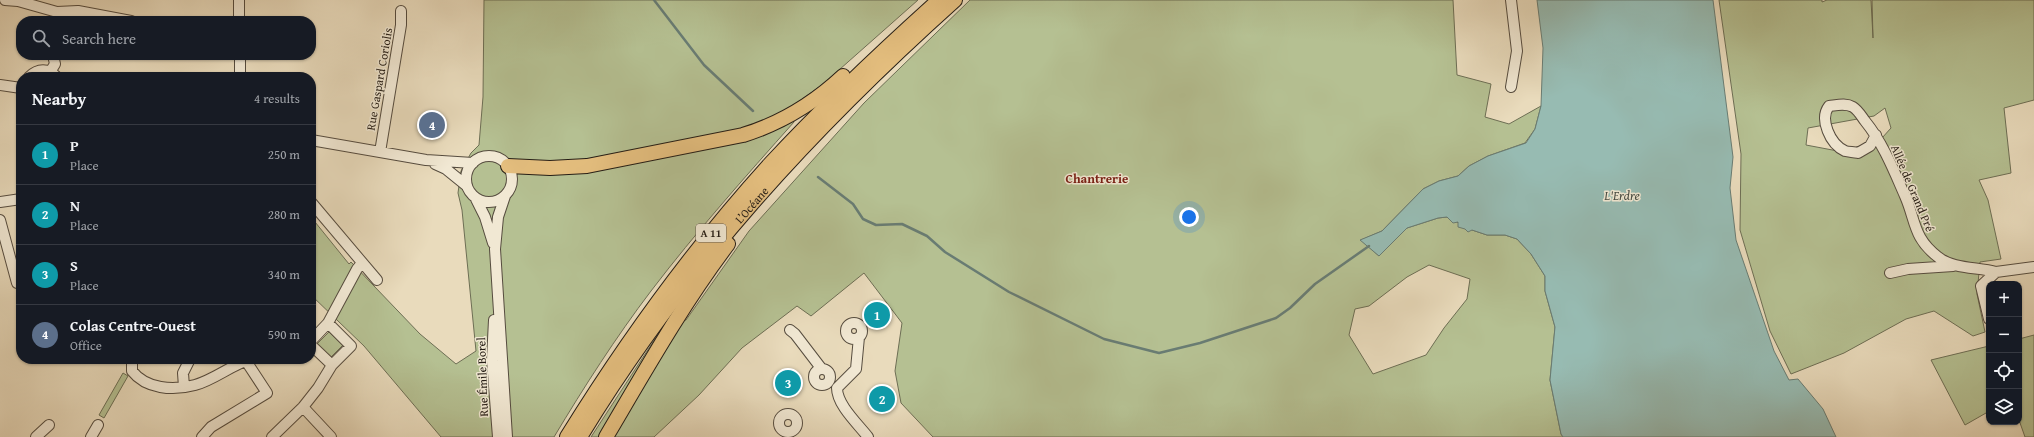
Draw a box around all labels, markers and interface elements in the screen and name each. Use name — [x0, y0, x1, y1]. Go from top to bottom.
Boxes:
search box — [16, 16, 316, 60]
street label: Rue Gaspard Coriolis — [362, 26, 396, 132]
icon: search — [30, 27, 52, 49]
text: Search here — [62, 28, 136, 49]
text: Nearby — [32, 86, 86, 111]
text: 4 results — [254, 89, 300, 108]
pin: 4 — [419, 110, 445, 140]
text: P — [70, 135, 79, 156]
street label: Allée de Grand Pré — [1887, 142, 1939, 234]
text: 1 — [42, 145, 48, 164]
text: 250 m — [268, 145, 300, 164]
text: Place — [70, 156, 99, 175]
district label: Chantrerie — [1066, 169, 1128, 188]
street label: L’Océane — [730, 182, 772, 227]
water label: L'Erdre — [1603, 186, 1640, 205]
text: N — [70, 195, 80, 216]
text: 2 — [42, 205, 48, 224]
text: 280 m — [268, 205, 300, 224]
your location — [1179, 207, 1199, 227]
text: Place — [70, 216, 99, 235]
road number: A 11 — [696, 224, 726, 242]
text: S — [70, 255, 78, 276]
text: 3 — [42, 265, 48, 284]
text: 340 m — [268, 265, 300, 284]
text: Place — [70, 276, 99, 295]
map controls — [1986, 281, 2022, 425]
button: + — [1986, 281, 2022, 317]
pin: 1 — [864, 300, 890, 330]
text: Colas Centre-Ouest — [70, 315, 196, 336]
button: − — [1986, 317, 2022, 353]
text: 4 — [42, 325, 48, 344]
text: 590 m — [268, 325, 300, 344]
text: Office — [70, 336, 102, 355]
street label: Rue Émile Borel — [472, 336, 492, 417]
button: locate — [1986, 353, 2022, 389]
pin: 3 — [775, 368, 801, 398]
pin: 2 — [869, 384, 895, 414]
button: layers — [1986, 389, 2022, 425]

